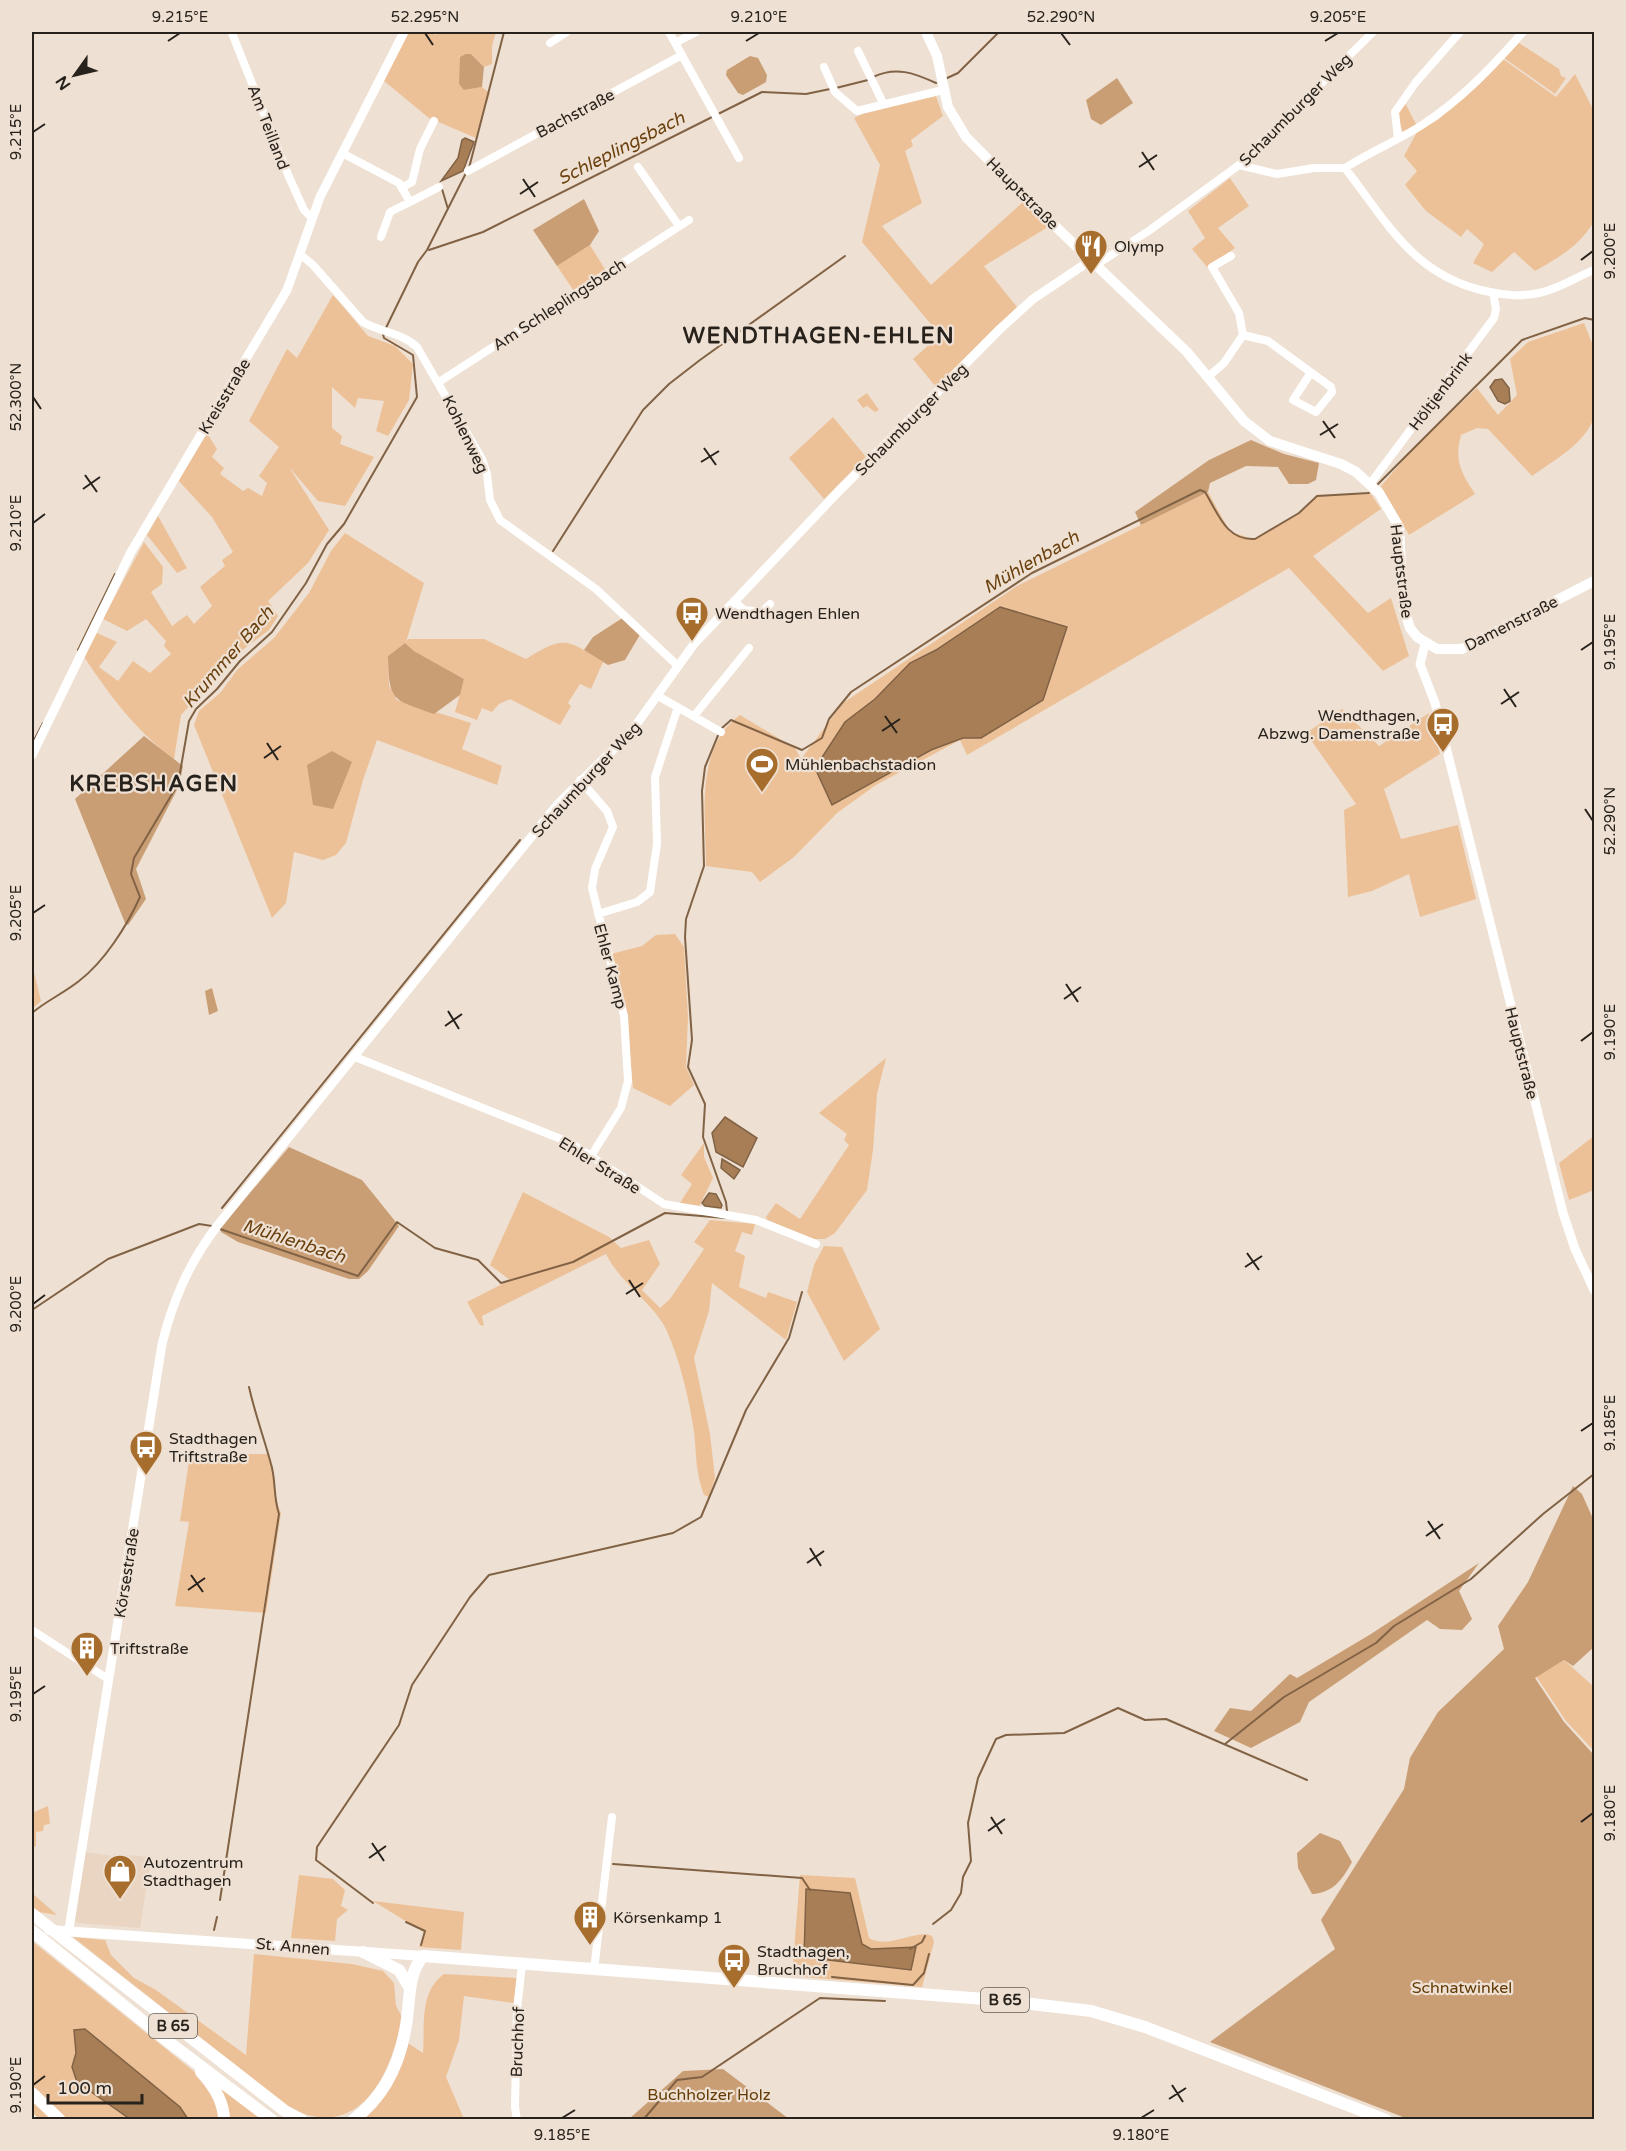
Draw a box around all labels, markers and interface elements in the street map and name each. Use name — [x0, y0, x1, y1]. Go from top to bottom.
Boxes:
text: 9.215°E — [152, 8, 208, 26]
text: 52.295°N — [391, 8, 459, 26]
text: 9.210°E — [731, 8, 787, 26]
text: 52.290°N — [1027, 8, 1095, 26]
text: 9.205°E — [1310, 8, 1366, 26]
north arrow — [45, 45, 105, 105]
street label: Schaumburger Weg — [1235, 49, 1356, 170]
text: N — [52, 72, 75, 94]
street label: Am Teilland — [243, 82, 293, 173]
street label: Bachstraße — [533, 85, 618, 143]
text: 9.215°E — [7, 104, 25, 160]
water label: Schleplingsbach — [554, 106, 689, 189]
street label: Hauptstraße — [982, 153, 1063, 234]
text: 9.200°E — [1601, 223, 1619, 279]
restaurant icon: Olymp — [1073, 228, 1109, 275]
place label: Olymp — [1114, 237, 1164, 257]
street label: Am Schleplingsbach — [489, 254, 630, 355]
district label: WENDTHAGEN-EHLEN — [683, 323, 955, 349]
street label: Höltjenbrink — [1405, 348, 1477, 435]
street label: Kreisstraße — [194, 355, 255, 438]
street label: Schaumburger Weg — [851, 359, 972, 480]
text: 52.300°N — [7, 363, 25, 431]
street label: Kohlenweg — [438, 392, 493, 477]
text: 9.210°E — [7, 495, 25, 551]
street label: Hauptstraße — [1385, 523, 1417, 619]
water label: Mühlenbach — [979, 525, 1084, 598]
street label: Damenstraße — [1461, 592, 1561, 656]
bus stop icon: Wendthagen Ehlen — [674, 595, 710, 642]
water label: Krummer Bach — [178, 601, 279, 712]
place label: Wendthagen Ehlen — [715, 604, 860, 624]
text: 9.195°E — [1601, 614, 1619, 670]
place label: Wendthagen, Abzwg. Damenstraße — [1257, 706, 1420, 744]
bus stop icon: Wendthagen, Abzwg. Damenstraße — [1425, 706, 1461, 753]
street label: Schaumburger Weg — [528, 718, 646, 842]
sports icon: Mühlenbachstadion — [744, 746, 780, 793]
place label: Mühlenbachstadion — [785, 755, 936, 775]
district label: KREBSHAGEN — [69, 771, 239, 797]
text: 52.290°N — [1601, 787, 1619, 855]
text: 9.205°E — [7, 885, 25, 941]
street label: Ehler Kamp — [589, 921, 631, 1011]
text: 9.190°E — [1601, 1004, 1619, 1060]
street label: Hauptstraße — [1500, 1005, 1542, 1102]
street label: Ehler Straße — [555, 1133, 644, 1199]
water label: Mühlenbach — [240, 1214, 349, 1268]
text: 9.200°E — [7, 1276, 25, 1332]
text: 9.185°E — [1601, 1395, 1619, 1451]
bus stop icon: Stadthagen Triftstraße — [128, 1429, 164, 1476]
place label: Stadthagen Triftstraße — [169, 1429, 257, 1467]
street label: Körsestraße — [110, 1527, 144, 1620]
building icon: Triftstraße — [69, 1630, 105, 1677]
place label: Triftstraße — [110, 1639, 189, 1659]
text: 9.195°E — [7, 1666, 25, 1722]
text: 9.180°E — [1601, 1785, 1619, 1841]
shop icon: Autozentrum Stadthagen — [102, 1853, 138, 1900]
place label: Autozentrum Stadthagen — [143, 1853, 243, 1891]
building icon: Körsenkamp 1 — [572, 1899, 608, 1946]
place label: Körsenkamp 1 — [613, 1908, 723, 1928]
street label: St. Annen — [255, 1934, 331, 1960]
bus stop icon: Stadthagen, Bruchhof — [716, 1942, 752, 1989]
place label: Stadthagen, Bruchhof — [757, 1942, 850, 1980]
park label: Schnatwinkel — [1412, 1978, 1512, 1998]
road number: B 65 — [981, 1988, 1029, 2012]
street label: Bruchhof — [507, 2006, 529, 2078]
road number: B 65 — [149, 2014, 197, 2038]
text: 9.190°E — [7, 2057, 25, 2113]
scale bar — [48, 2067, 142, 2105]
text: 100 m — [57, 2077, 112, 2099]
park label: Buchholzer Holz — [647, 2085, 771, 2105]
text: 9.185°E — [534, 2126, 590, 2144]
text: 9.180°E — [1113, 2126, 1169, 2144]

